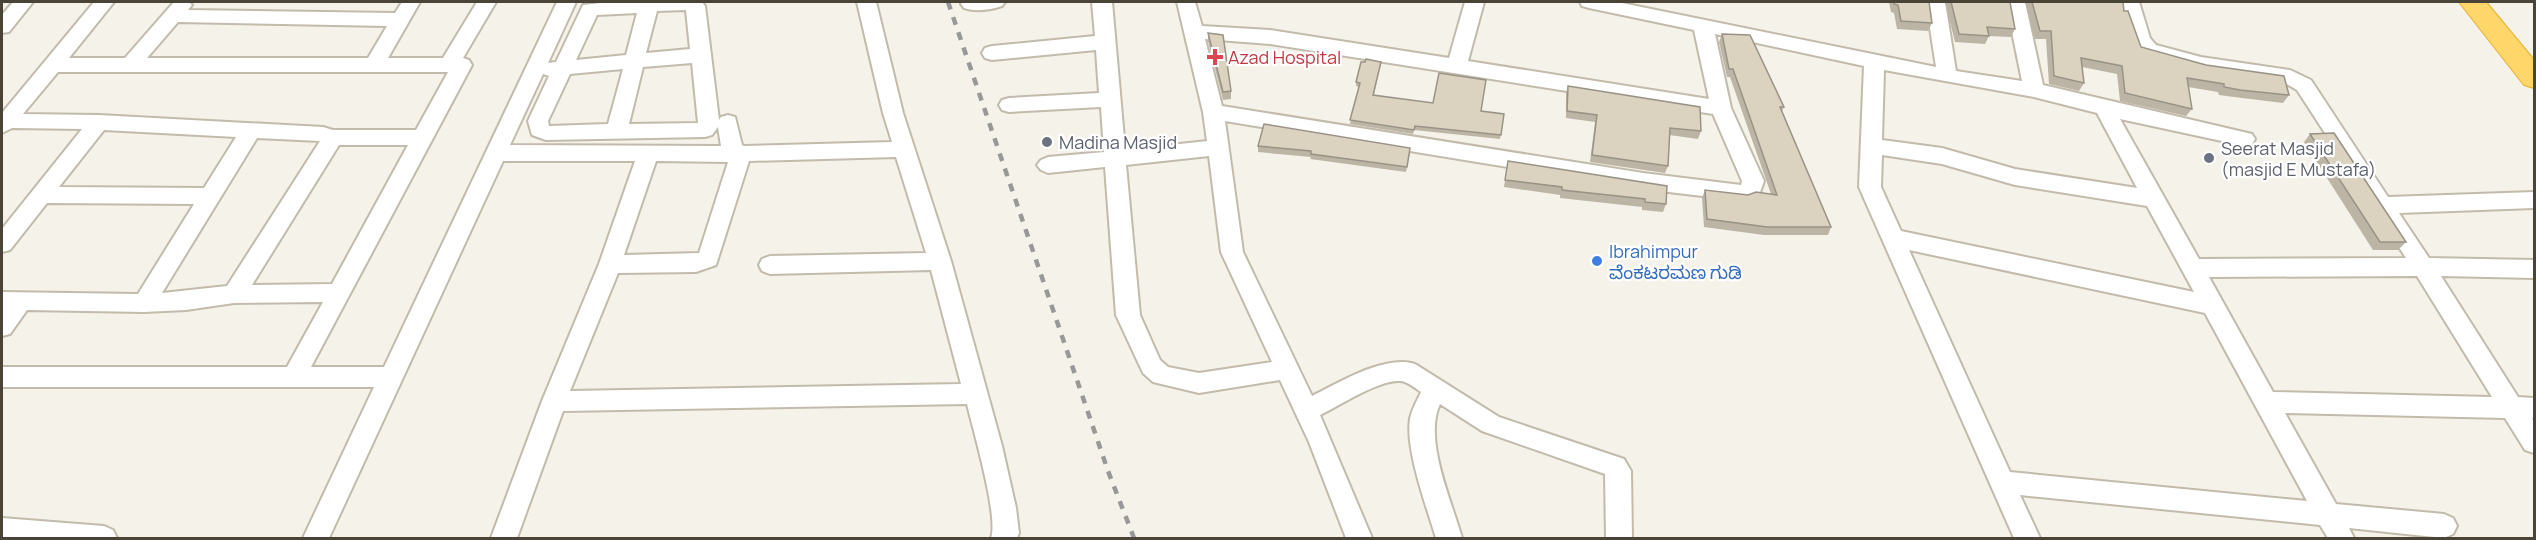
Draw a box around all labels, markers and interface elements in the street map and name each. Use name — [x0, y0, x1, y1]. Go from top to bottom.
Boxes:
place label: Azad Hospital — [1228, 45, 1341, 69]
marker: Azad Hospital — [1206, 48, 1224, 66]
place label: Madina Masjid — [1059, 130, 1177, 154]
marker: Madina Masjid — [1040, 135, 1054, 149]
place label: Seerat Masjid (masjid E Mustafa) — [2221, 136, 2376, 181]
marker: Seerat Masjid (masjid E Mustafa) — [2202, 151, 2216, 165]
place label: Ibrahimpur ವೆಂಕಟರಮಣ ಗುಡಿ — [1609, 239, 1742, 284]
marker: Ibrahimpur ವೆಂಕಟರಮಣ ಗುಡಿ — [1590, 254, 1604, 268]

